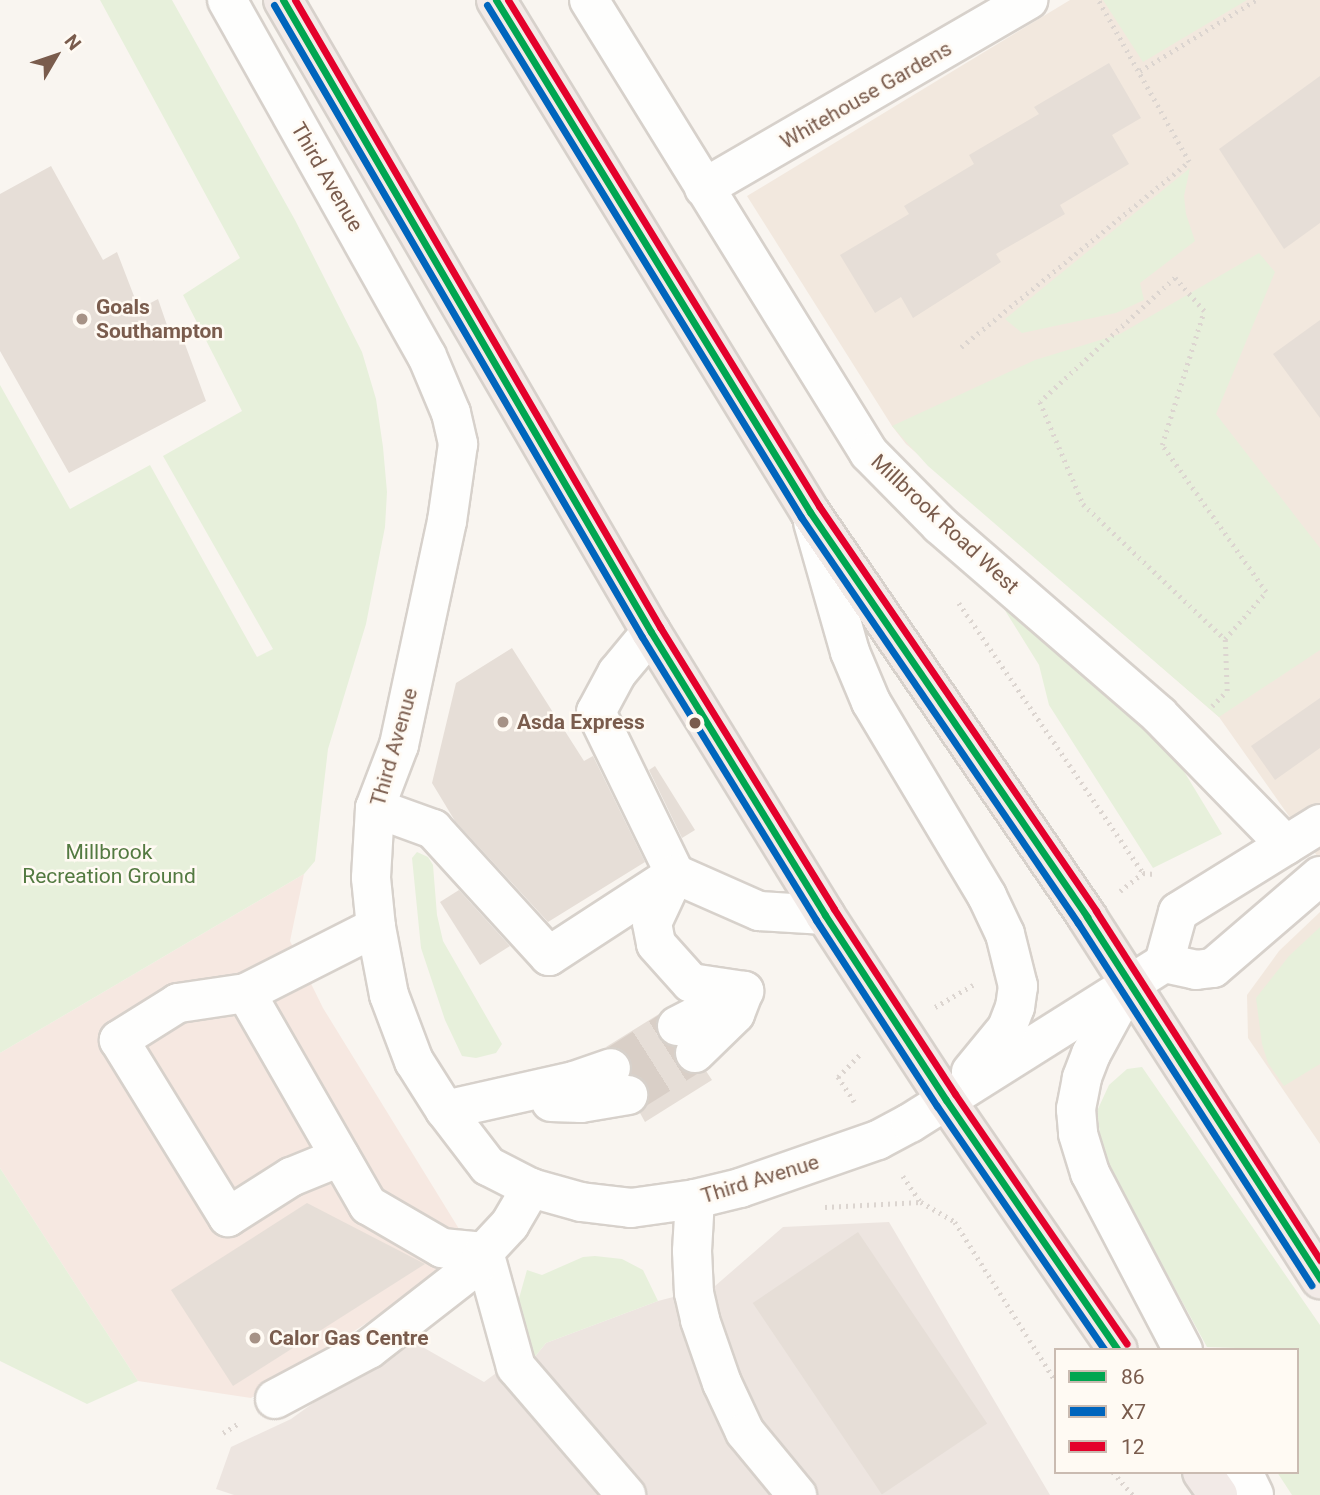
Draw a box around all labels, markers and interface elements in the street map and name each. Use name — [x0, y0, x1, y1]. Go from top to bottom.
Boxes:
north arrow — [21, 21, 91, 91]
text: N — [60, 30, 86, 55]
street label: Whitehouse Gardens — [776, 36, 956, 154]
street label: Third Avenue — [286, 118, 368, 236]
place label: Goals Southampton — [96, 294, 223, 344]
marker: Goals Southampton — [74, 311, 90, 327]
street label: Millbrook Road West — [866, 449, 1024, 599]
street label: Third Avenue — [365, 685, 423, 809]
place label: Asda Express — [517, 709, 645, 735]
marker: Asda Express — [495, 714, 511, 730]
unlabelled marker — [688, 716, 702, 730]
park label: Millbrook Recreation Ground — [22, 839, 196, 889]
street label: Third Avenue — [698, 1149, 822, 1209]
place label: Calor Gas Centre — [269, 1325, 429, 1351]
marker: Calor Gas Centre — [247, 1330, 263, 1346]
legend — [1054, 1348, 1299, 1474]
text: 86 — [1121, 1365, 1145, 1389]
text: X7 — [1121, 1400, 1146, 1424]
text: 12 — [1121, 1435, 1145, 1459]

